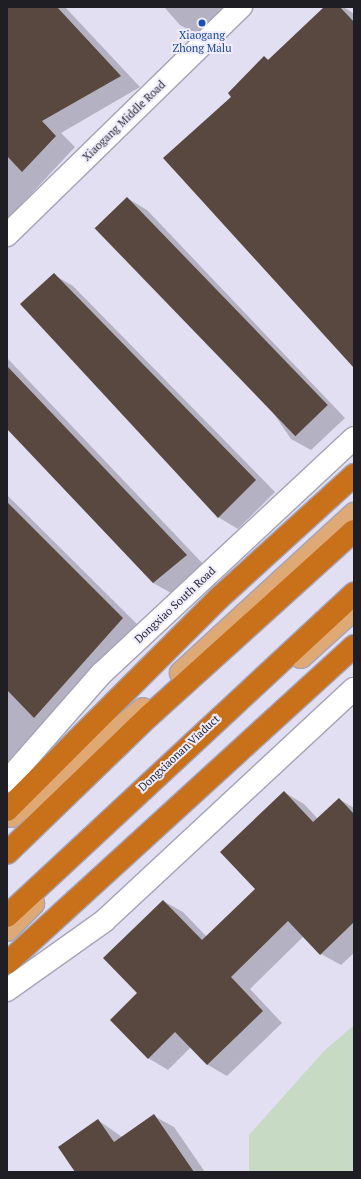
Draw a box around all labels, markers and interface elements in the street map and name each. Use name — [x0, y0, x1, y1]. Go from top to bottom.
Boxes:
marker: Xiaogang Zhong Malu — [197, 18, 207, 28]
place label: Xiaogang Zhong Malu — [173, 29, 231, 55]
street label: Xiaogang Middle Road — [80, 78, 168, 164]
street label: Dongxiao South Road — [132, 564, 218, 646]
street label: Dongxiaonan Viaduct — [136, 712, 222, 794]

